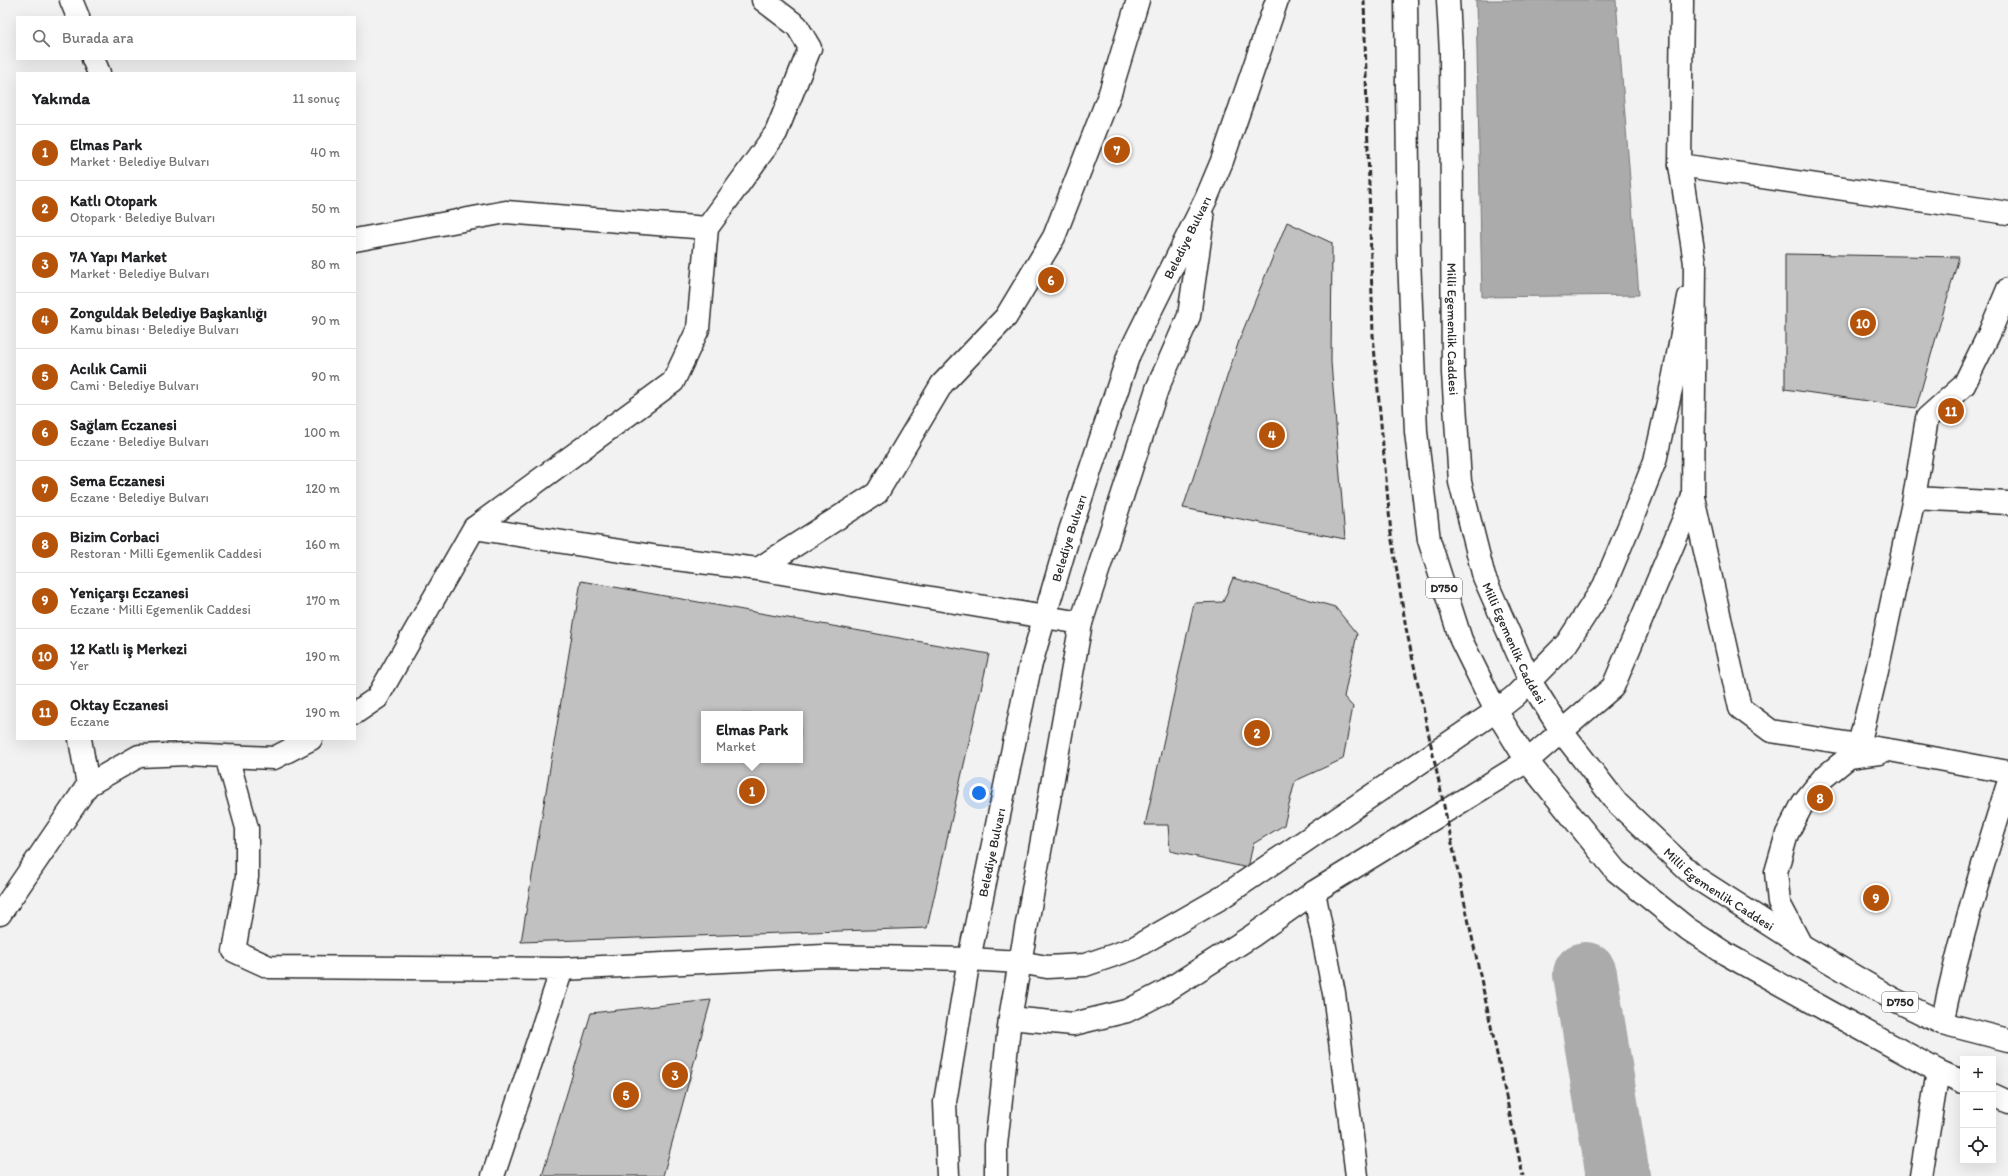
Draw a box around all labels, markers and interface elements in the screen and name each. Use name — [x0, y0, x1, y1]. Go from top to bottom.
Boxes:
search box — [16, 16, 356, 60]
icon: search — [30, 27, 52, 49]
text: Burada ara — [62, 29, 134, 47]
text: Yakında — [32, 88, 90, 108]
text: 11 sonuç — [292, 91, 340, 106]
pin: 7 — [1104, 135, 1130, 165]
text: Elmas Park — [70, 136, 142, 154]
text: 1 — [42, 145, 48, 160]
text: 40 m — [310, 145, 340, 160]
text: Market · Belediye Bulvarı — [70, 154, 209, 169]
text: Katlı Otopark — [70, 192, 157, 210]
street label: Belediye Bulvarı — [1160, 194, 1214, 281]
text: 2 — [42, 201, 48, 216]
text: 50 m — [311, 201, 340, 216]
text: Otopark · Belediye Bulvarı — [70, 210, 215, 225]
text: 7A Yapı Market — [70, 248, 167, 266]
text: 3 — [41, 257, 49, 272]
text: 80 m — [311, 257, 340, 272]
street label: Milli Egemenlik Caddesi — [1445, 263, 1462, 396]
pin: 6 — [1038, 265, 1064, 295]
text: Market · Belediye Bulvarı — [70, 266, 209, 281]
text: Zonguldak Belediye Başkanlığı — [70, 304, 267, 322]
pin: 10 — [1850, 308, 1876, 338]
text: 4 — [41, 313, 49, 328]
text: 90 m — [311, 313, 340, 328]
text: Kamu binası · Belediye Bulvarı — [70, 322, 239, 337]
text: Acılık Camii — [70, 360, 147, 378]
text: 5 — [42, 369, 48, 384]
text: 90 m — [311, 369, 340, 384]
text: Cami · Belediye Bulvarı — [70, 378, 199, 393]
pin: 11 — [1938, 396, 1964, 426]
text: Sağlam Eczanesi — [70, 416, 177, 434]
pin: 4 — [1259, 420, 1285, 450]
text: 6 — [42, 425, 48, 440]
text: 100 m — [304, 425, 340, 440]
text: Eczane · Belediye Bulvarı — [70, 434, 209, 449]
text: Sema Eczanesi — [70, 472, 165, 490]
text: 7 — [42, 481, 48, 496]
text: 120 m — [305, 481, 340, 496]
text: Eczane · Belediye Bulvarı — [70, 490, 209, 505]
street label: Belediye Bulvarı — [1048, 492, 1089, 583]
text: Bizim Corbaci — [70, 528, 159, 546]
text: 8 — [41, 537, 49, 552]
text: 160 m — [305, 537, 340, 552]
text: Restoran · Milli Egemenlik Caddesi — [70, 546, 262, 561]
road number: D750 — [1426, 578, 1462, 598]
street label: Milli Egemenlik Caddesi — [1480, 580, 1550, 706]
text: Yeniçarşı Eczanesi — [70, 584, 188, 602]
text: 9 — [42, 593, 48, 608]
text: 170 m — [306, 593, 340, 608]
text: Eczane · Milli Egemenlik Caddesi — [70, 602, 251, 617]
text: 12 Katlı iş Merkezi — [70, 640, 187, 658]
text: 10 — [38, 649, 52, 664]
text: 190 m — [305, 649, 340, 664]
text: Yer — [70, 658, 89, 673]
text: Oktay Eczanesi — [70, 696, 168, 714]
text: 11 — [39, 705, 51, 720]
text: 190 m — [305, 705, 340, 720]
popup — [701, 711, 803, 763]
text: Eczane — [70, 714, 110, 729]
pin: 2 — [1244, 718, 1270, 748]
text: Elmas Park — [716, 721, 788, 739]
text: Market — [716, 739, 756, 754]
pin: 1 — [739, 776, 765, 806]
your location — [969, 783, 989, 803]
pin: 8 — [1807, 783, 1833, 813]
street label: Belediye Bulvarı — [975, 807, 1008, 898]
street label: Milli Egemenlik Caddesi — [1661, 844, 1777, 933]
pin: 9 — [1863, 883, 1889, 913]
road number: D750 — [1882, 992, 1918, 1012]
map controls — [1960, 1056, 1996, 1164]
button: + — [1960, 1056, 1996, 1092]
pin: 3 — [662, 1060, 688, 1090]
pin: 5 — [613, 1080, 639, 1110]
button: − — [1960, 1092, 1996, 1128]
button: locate — [1960, 1128, 1996, 1164]

